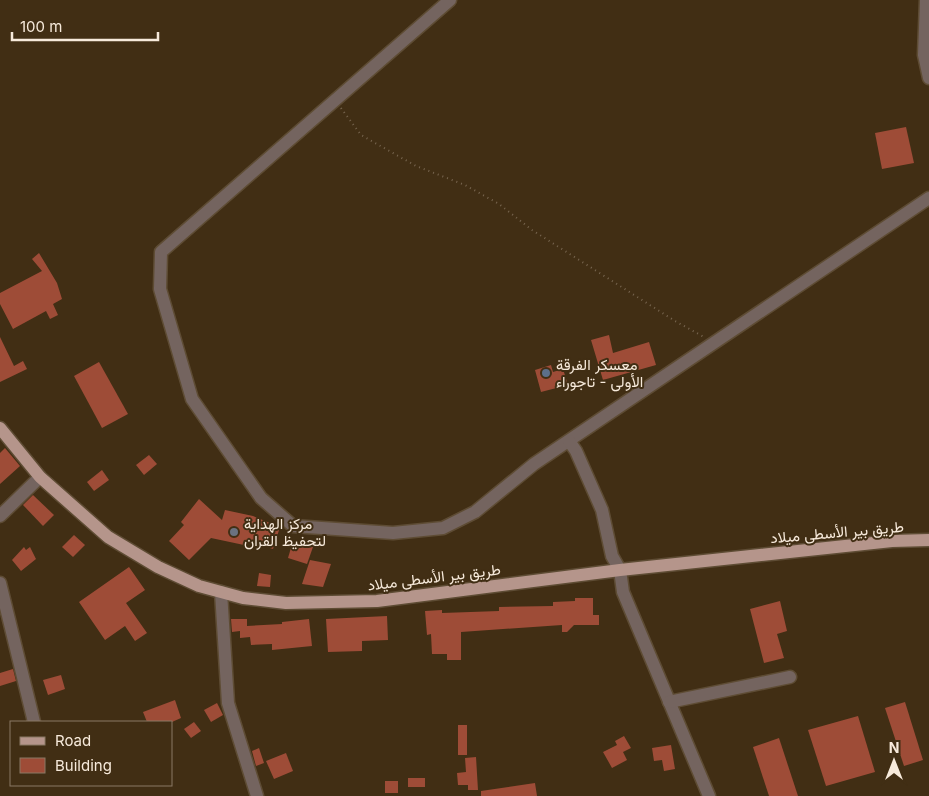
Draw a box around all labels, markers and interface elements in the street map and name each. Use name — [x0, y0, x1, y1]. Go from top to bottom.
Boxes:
scale bar — [12, 10, 159, 42]
text: 100 m — [20, 17, 62, 36]
place label: معسكر الفرقة الأولى - تاجوراء — [556, 355, 643, 392]
marker: معسكر الفرقة الأولى - تاجوراء — [540, 367, 552, 379]
place label: مركز الهداية لتحفيظ القران — [244, 514, 326, 550]
street label: طريق بير الأسطى ميلاد — [769, 517, 905, 548]
marker: مركز الهداية لتحفيظ القران — [228, 526, 240, 538]
street label: طريق بير الأسطى ميلاد — [366, 559, 502, 596]
legend — [10, 721, 172, 786]
text: Road — [55, 731, 91, 750]
north arrow — [869, 736, 919, 786]
text: N — [889, 739, 899, 756]
text: Building — [55, 756, 112, 775]

